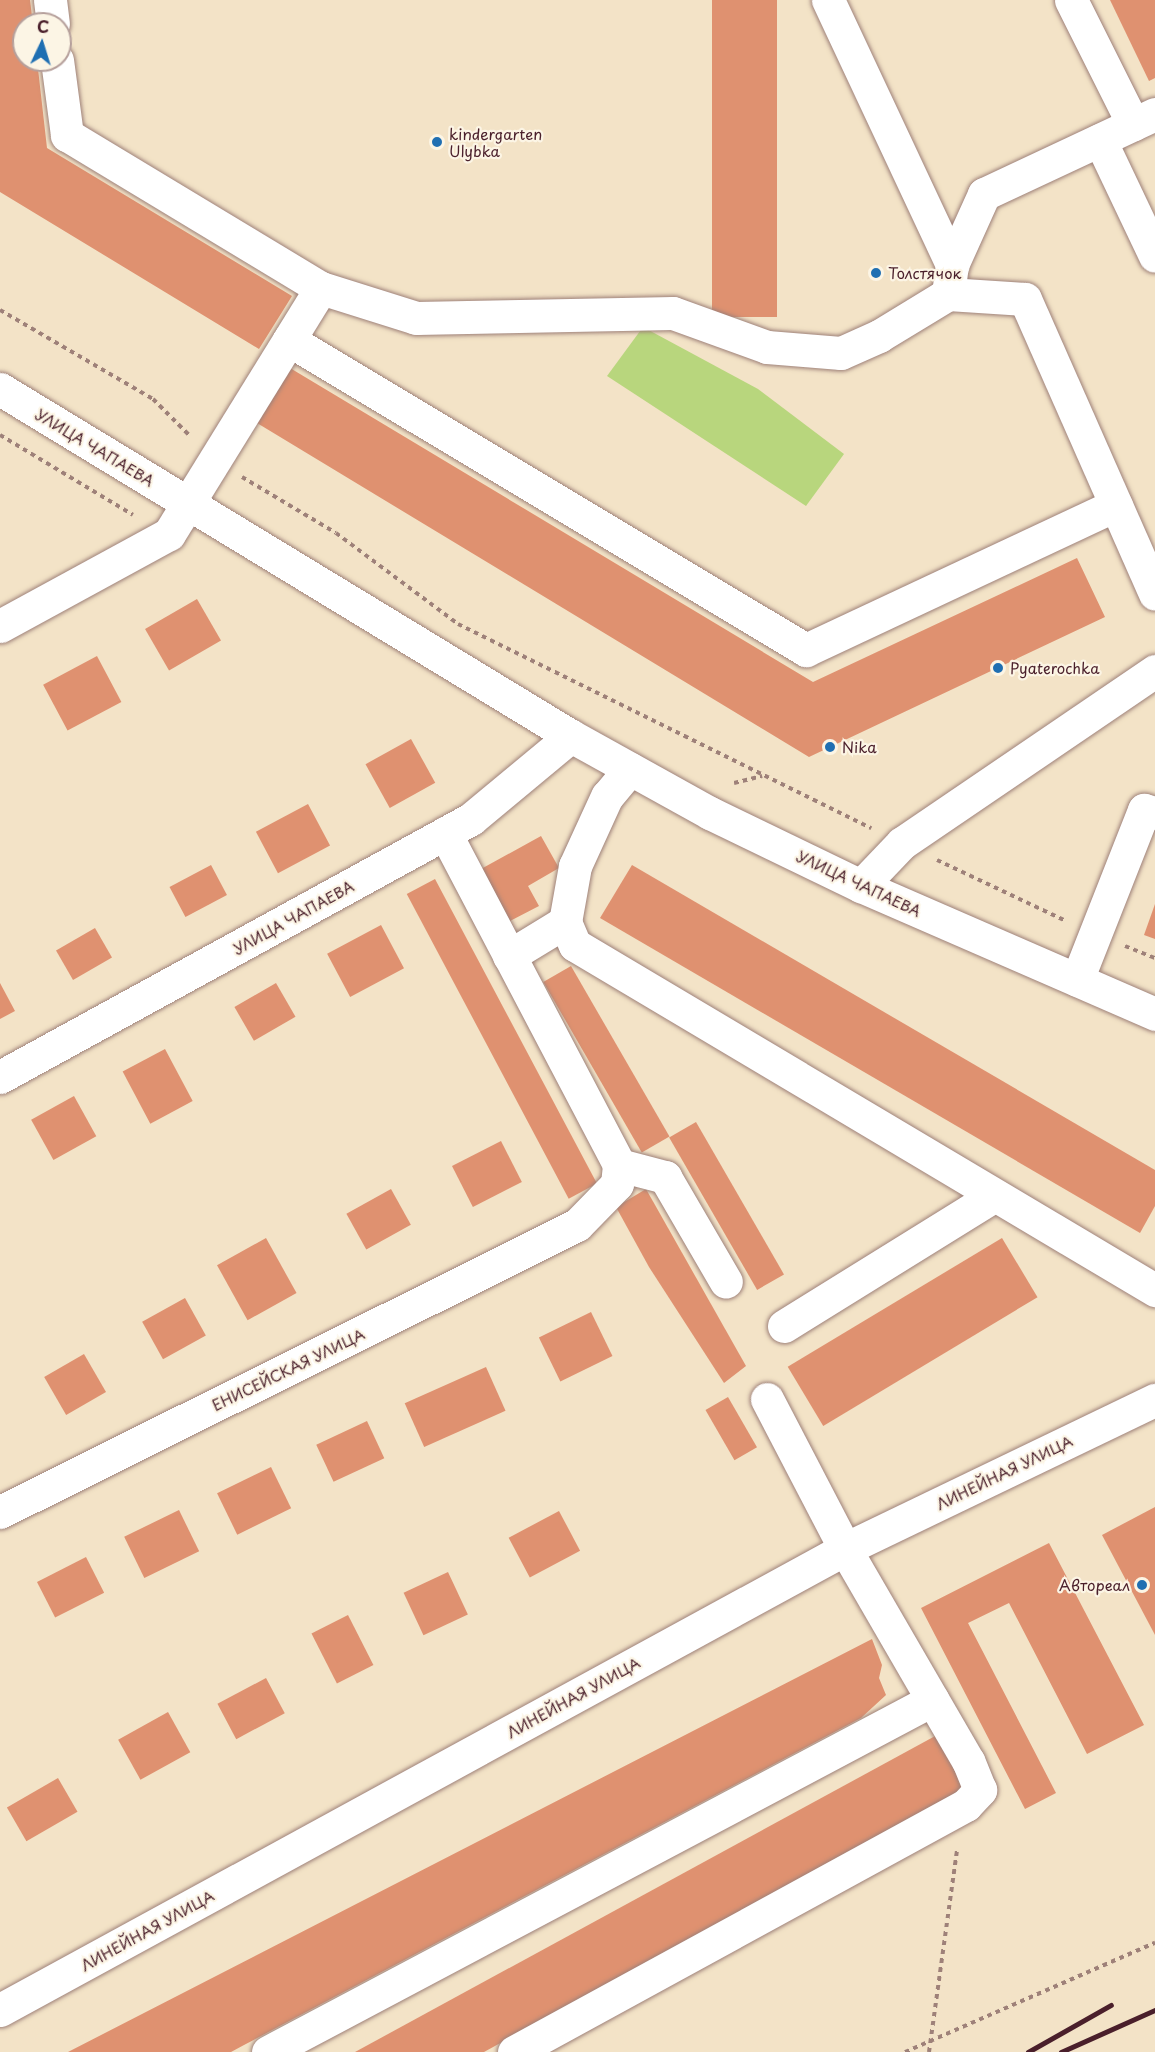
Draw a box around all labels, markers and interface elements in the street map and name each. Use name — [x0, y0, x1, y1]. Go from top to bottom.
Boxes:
north arrow — [12, 12, 72, 72]
text: С — [36, 14, 50, 38]
place label: kindergarten Ulybka — [449, 124, 542, 159]
marker: kindergarten Ulybka — [430, 135, 444, 149]
place label: Толстячок — [888, 264, 961, 282]
marker: Толстячок — [869, 266, 883, 280]
street label: УЛИЦА ЧАПАЕВА — [32, 404, 158, 490]
place label: Pyaterochka — [1010, 659, 1099, 677]
marker: Pyaterochka — [991, 661, 1005, 675]
place label: Nika — [842, 738, 877, 756]
marker: Nika — [823, 740, 837, 754]
street label: УЛИЦА ЧАПАЕВА — [793, 846, 925, 920]
street label: УЛИЦА ЧАПАЕВА — [229, 876, 357, 958]
street label: ЕНИСЕЙСКАЯ УЛИЦА — [209, 1324, 367, 1414]
street label: ЛИНЕЙНАЯ УЛИЦА — [933, 1431, 1075, 1513]
place label: Автореал — [1059, 1576, 1130, 1594]
marker: Автореал — [1135, 1578, 1149, 1592]
street label: ЛИНЕЙНАЯ УЛИЦА — [503, 1653, 643, 1741]
street label: ЛИНЕЙНАЯ УЛИЦА — [77, 1886, 217, 1974]

